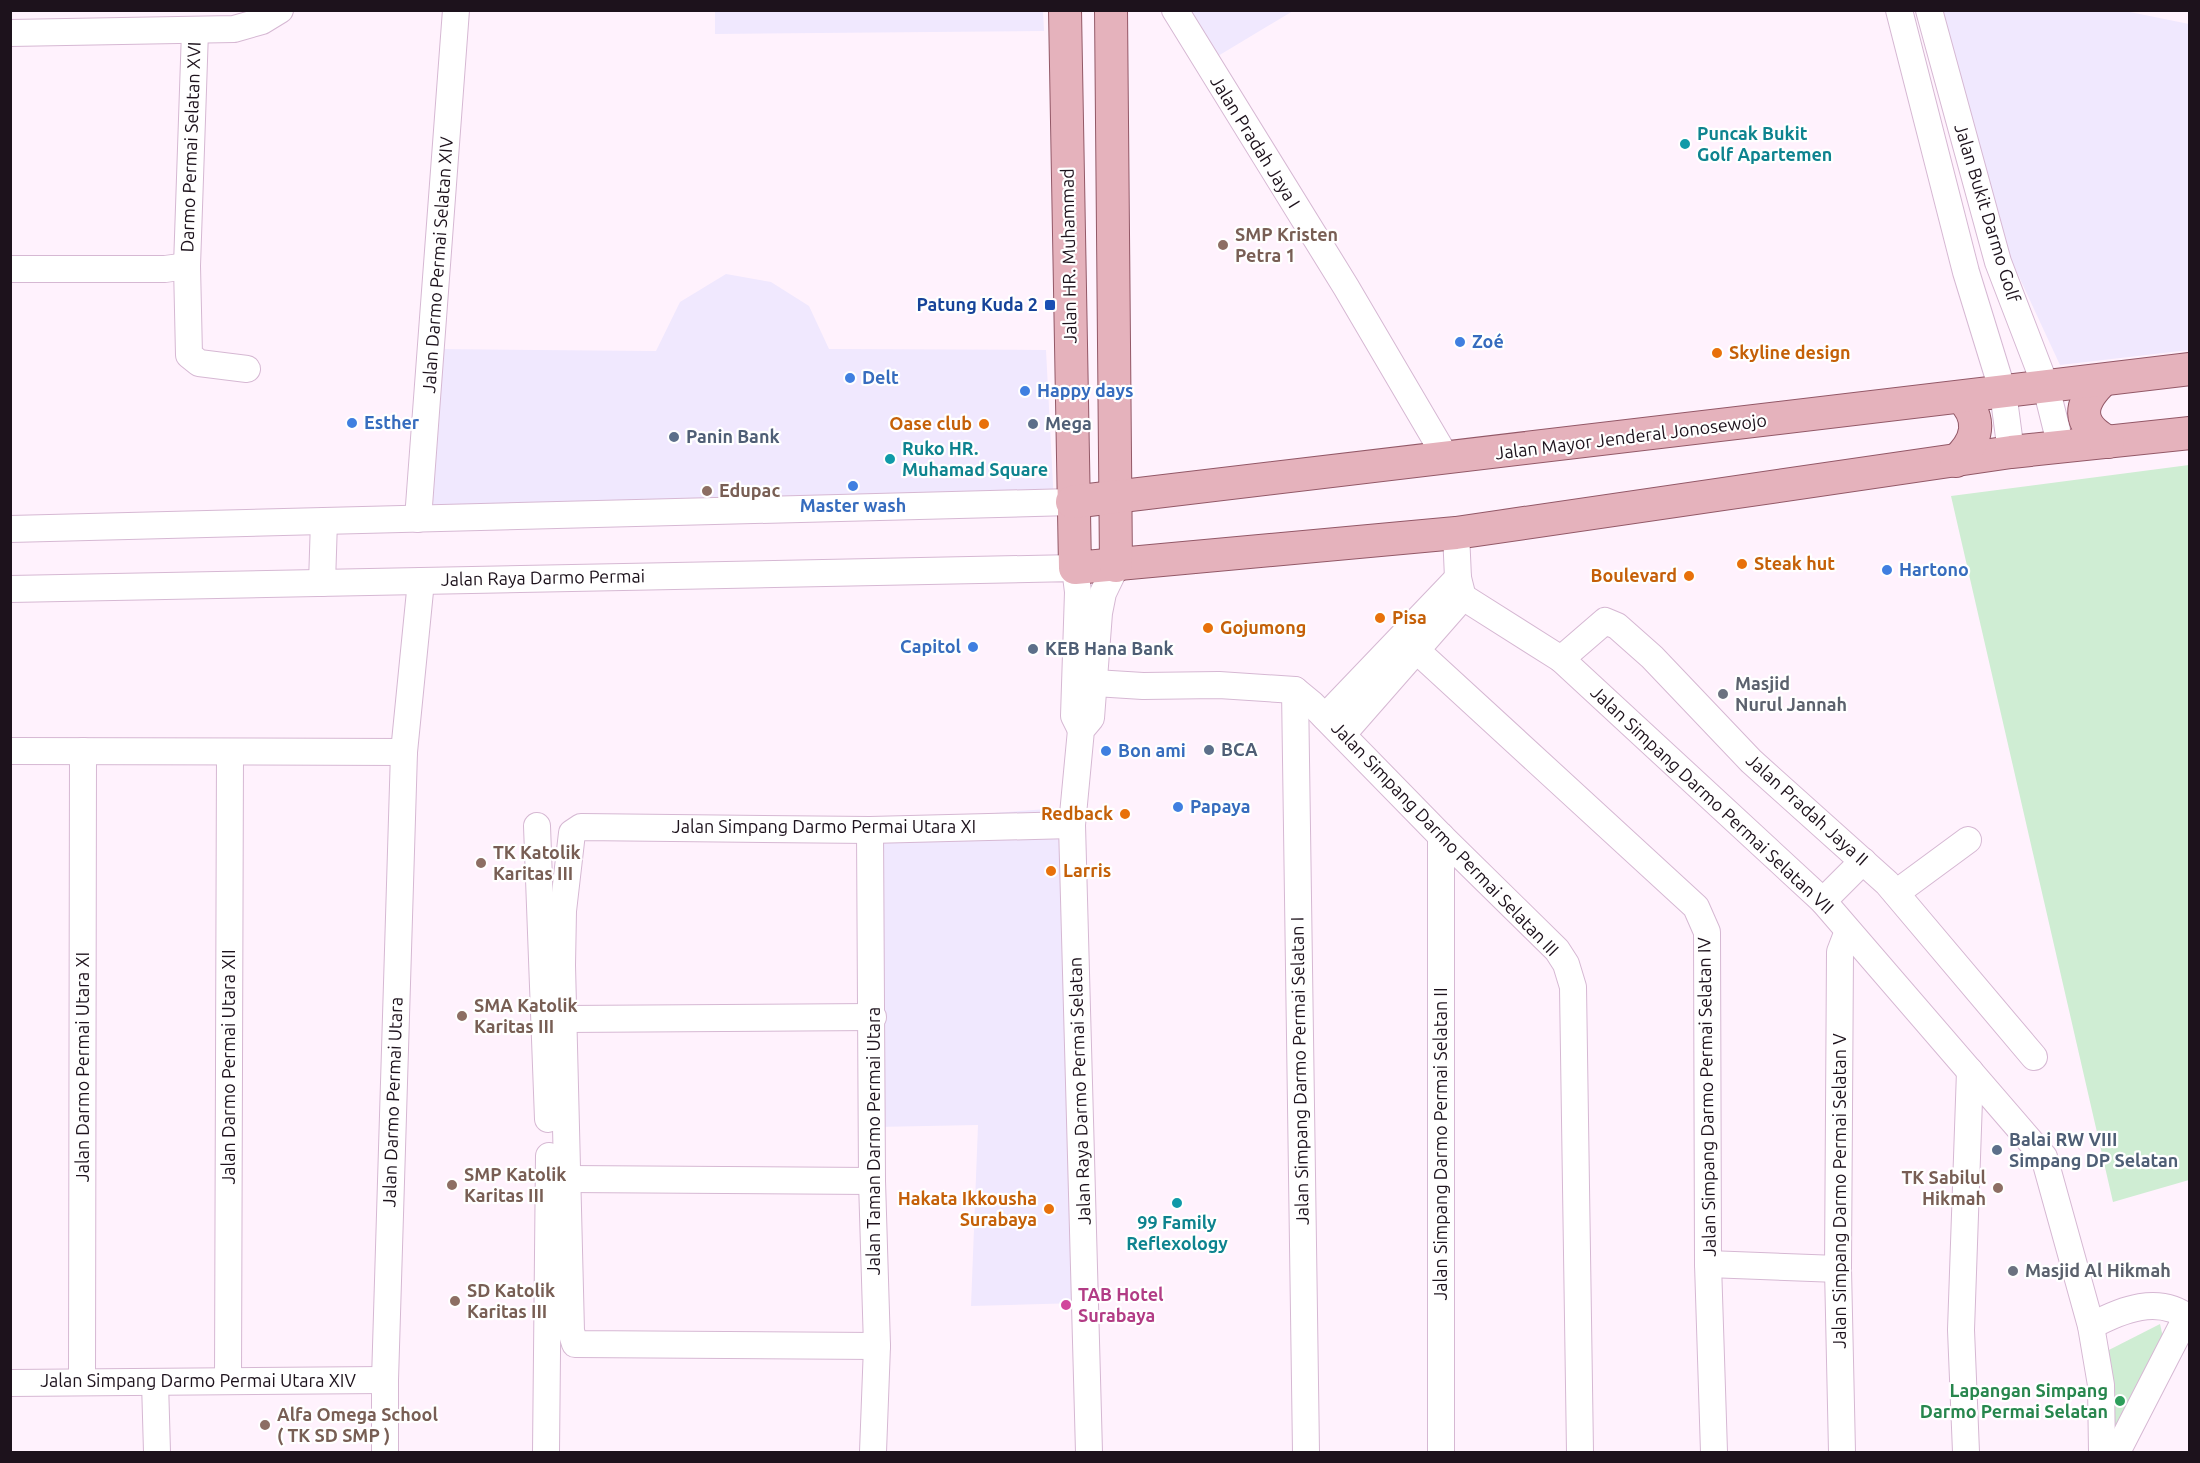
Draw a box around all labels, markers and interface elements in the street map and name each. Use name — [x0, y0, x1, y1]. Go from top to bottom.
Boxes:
street label: Darmo Permai Selatan XVI — [176, 41, 204, 253]
street label: Jalan Pradah Jaya I — [1207, 72, 1305, 211]
street label: Jalan Bukit Darmo Golf — [1951, 121, 2025, 305]
place label: Puncak Bukit Golf Apartemen — [1697, 123, 1832, 164]
street label: Jalan Darmo Permai Selatan XIV — [418, 135, 456, 394]
marker: Puncak Bukit Golf Apartemen — [1678, 137, 1692, 151]
street label: Jalan HR. Muhammad — [1056, 168, 1080, 344]
place label: SMP Kristen Petra 1 — [1235, 224, 1338, 265]
marker: SMP Kristen Petra 1 — [1216, 238, 1230, 252]
place label: Patung Kuda 2 — [916, 294, 1038, 314]
marker: Patung Kuda 2 — [1043, 298, 1057, 312]
place label: Zoé — [1472, 331, 1504, 351]
marker: Zoé — [1453, 335, 1467, 349]
place label: Skyline design — [1729, 342, 1851, 362]
marker: Skyline design — [1710, 346, 1724, 360]
place label: Delt — [862, 367, 899, 387]
marker: Delt — [843, 371, 857, 385]
place label: Happy days — [1037, 380, 1133, 400]
marker: Happy days — [1018, 384, 1032, 398]
street label: Jalan Mayor Jenderal Jonosewojo — [1494, 409, 1768, 463]
place label: Esther — [364, 412, 420, 432]
place label: Oase club — [889, 413, 972, 433]
place label: Mega — [1045, 413, 1092, 433]
marker: Esther — [345, 416, 359, 430]
marker: Oase club — [977, 417, 991, 431]
marker: Mega — [1026, 417, 1040, 431]
place label: Panin Bank — [686, 426, 780, 446]
marker: Panin Bank — [667, 430, 681, 444]
place label: Ruko HR. Muhamad Square — [902, 438, 1048, 479]
marker: Ruko HR. Muhamad Square — [883, 452, 897, 466]
marker: Master wash — [846, 479, 860, 493]
place label: Edupac — [719, 480, 780, 500]
marker: Edupac — [700, 484, 714, 498]
place label: Master wash — [800, 495, 906, 515]
place label: Steak hut — [1754, 553, 1835, 573]
marker: Steak hut — [1735, 557, 1749, 571]
place label: Hartono — [1899, 559, 1969, 579]
marker: Hartono — [1880, 563, 1894, 577]
street label: Jalan Raya Darmo Permai — [441, 565, 645, 589]
place label: Boulevard — [1591, 565, 1677, 585]
marker: Boulevard — [1682, 569, 1696, 583]
place label: Pisa — [1392, 607, 1427, 627]
marker: Pisa — [1373, 611, 1387, 625]
place label: Gojumong — [1220, 617, 1306, 637]
marker: Gojumong — [1201, 621, 1215, 635]
place label: Capitol — [900, 636, 962, 656]
place label: KEB Hana Bank — [1045, 638, 1174, 658]
marker: Capitol — [966, 640, 980, 654]
marker: KEB Hana Bank — [1026, 642, 1040, 656]
place label: Masjid Nurul Jannah — [1735, 673, 1847, 714]
street label: Jalan Simpang Darmo Permai Selatan VII — [1587, 681, 1838, 917]
marker: Masjid Nurul Jannah — [1716, 687, 1730, 701]
street label: Jalan Simpang Darmo Permai Selatan III — [1328, 717, 1563, 960]
place label: BCA — [1221, 739, 1258, 759]
place label: Bon ami — [1118, 740, 1186, 760]
marker: BCA — [1202, 743, 1216, 757]
marker: Bon ami — [1099, 744, 1113, 758]
street label: Jalan Pradah Jaya II — [1743, 749, 1873, 869]
place label: Papaya — [1190, 796, 1250, 816]
marker: Papaya — [1171, 800, 1185, 814]
place label: Redback — [1041, 803, 1113, 823]
marker: Redback — [1118, 807, 1132, 821]
street label: Jalan Simpang Darmo Permai Utara XI — [672, 816, 976, 836]
place label: TK Katolik Karitas III — [493, 842, 581, 883]
marker: TK Katolik Karitas III — [474, 856, 488, 870]
place label: Larris — [1063, 860, 1111, 880]
marker: Larris — [1044, 864, 1058, 878]
street label: Jalan Simpang Darmo Permai Selatan I — [1286, 917, 1312, 1225]
street label: Jalan Simpang Darmo Permai Selatan IV — [1693, 936, 1719, 1257]
street label: Jalan Darmo Permai Utara XII — [218, 950, 238, 1185]
street label: Jalan Darmo Permai Utara XI — [72, 952, 92, 1182]
street label: Jalan Raya Darmo Permai Selatan — [1064, 957, 1094, 1225]
street label: Jalan Simpang Darmo Permai Selatan II — [1430, 987, 1450, 1301]
place label: SMA Katolik Karitas III — [474, 995, 578, 1036]
street label: Jalan Darmo Permai Utara — [378, 996, 406, 1208]
street label: Jalan Taman Darmo Permai Utara — [863, 1007, 883, 1275]
marker: SMA Katolik Karitas III — [455, 1009, 469, 1023]
street label: Jalan Simpang Darmo Permai Selatan V — [1829, 1033, 1849, 1349]
place label: Balai RW VIII Simpang DP Selatan — [2009, 1129, 2178, 1170]
marker: Balai RW VIII Simpang DP Selatan — [1990, 1143, 2004, 1157]
place label: SMP Katolik Karitas III — [464, 1164, 566, 1205]
place label: TK Sabilul Hikmah — [1902, 1167, 1987, 1208]
marker: SMP Katolik Karitas III — [445, 1178, 459, 1192]
marker: TK Sabilul Hikmah — [1991, 1181, 2005, 1195]
place label: Hakata Ikkousha Surabaya — [898, 1188, 1037, 1229]
marker: 99 Family Reflexology — [1170, 1196, 1184, 1210]
marker: Hakata Ikkousha Surabaya — [1042, 1202, 1056, 1216]
place label: 99 Family Reflexology — [1126, 1212, 1228, 1253]
place label: Masjid Al Hikmah — [2025, 1260, 2171, 1280]
marker: Masjid Al Hikmah — [2006, 1264, 2020, 1278]
place label: SD Katolik Karitas III — [467, 1280, 555, 1321]
place label: TAB Hotel Surabaya — [1078, 1284, 1164, 1325]
marker: SD Katolik Karitas III — [448, 1294, 462, 1308]
marker: TAB Hotel Surabaya — [1059, 1298, 1073, 1312]
street label: Jalan Simpang Darmo Permai Utara XIV — [40, 1370, 356, 1390]
place label: Lapangan Simpang Darmo Permai Selatan — [1920, 1380, 2108, 1421]
marker: Lapangan Simpang Darmo Permai Selatan — [2113, 1394, 2127, 1408]
place label: Alfa Omega School ( TK SD SMP ) — [277, 1404, 438, 1446]
marker: Alfa Omega School ( TK SD SMP ) — [258, 1418, 272, 1432]

